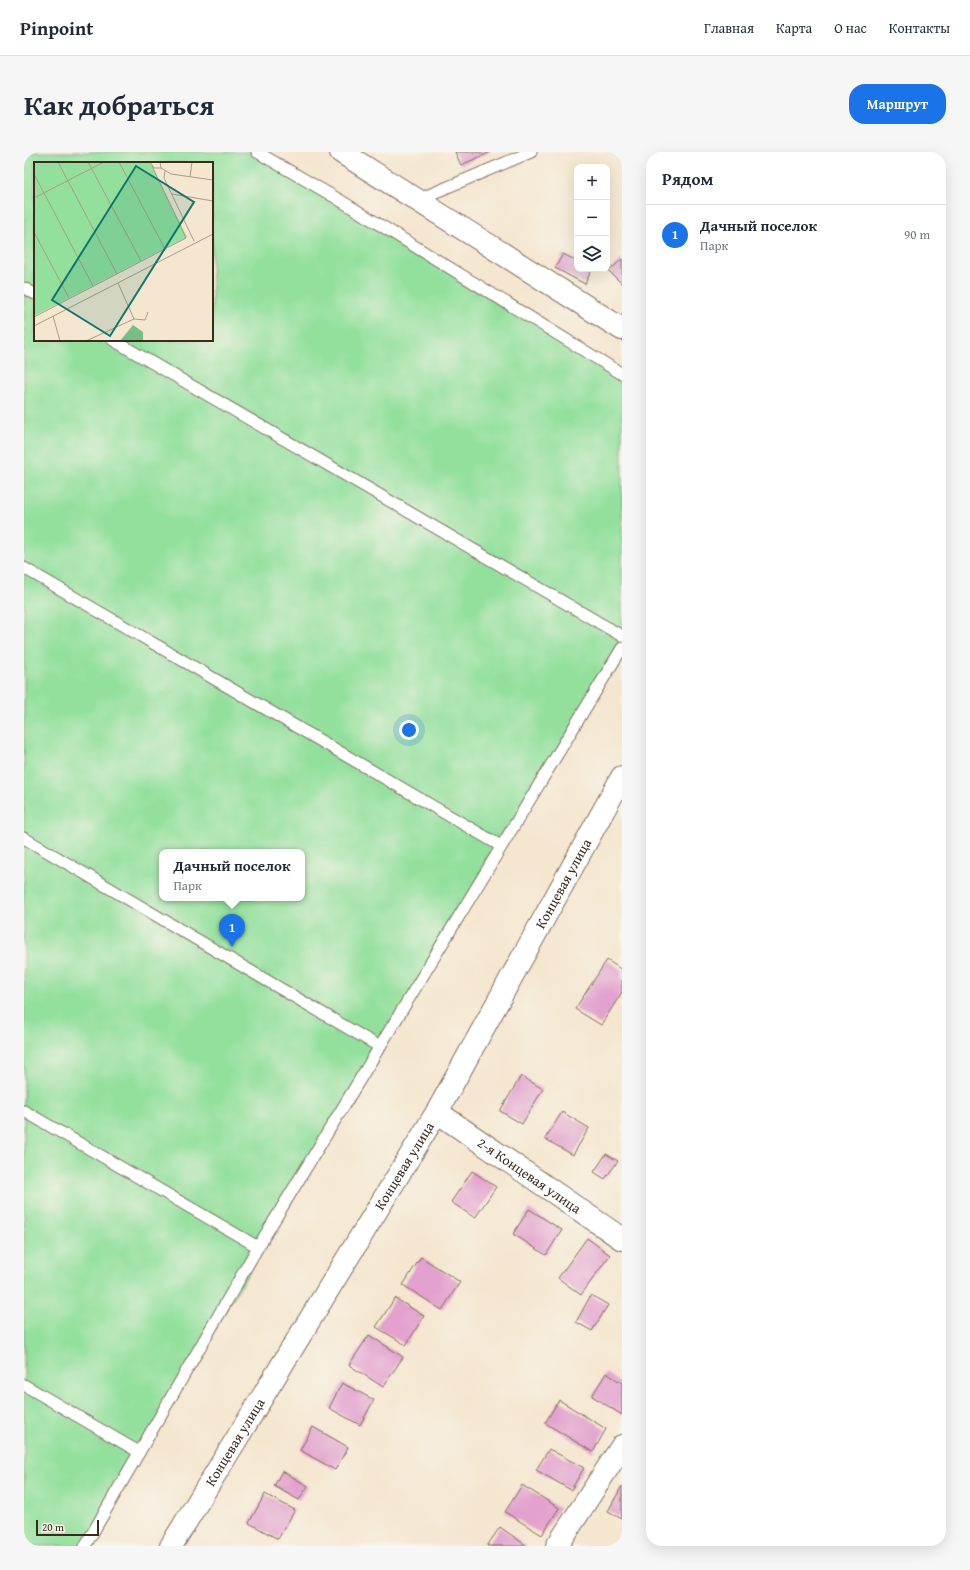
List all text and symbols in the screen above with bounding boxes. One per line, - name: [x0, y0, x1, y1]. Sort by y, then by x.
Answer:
- text: Pinpoint: [20, 14, 93, 42]
- text: Главная: [704, 18, 754, 38]
- text: Карта: [776, 18, 812, 38]
- text: О нас: [834, 18, 867, 38]
- text: Контакты: [889, 18, 950, 38]
- text: Как добраться: [24, 84, 214, 125]
- button: Маршрут: [849, 84, 946, 124]
- inset map: [34, 162, 213, 341]
- map controls: [574, 164, 610, 272]
- button: +: [574, 164, 610, 200]
- text: Рядом: [662, 166, 713, 191]
- button: −: [574, 200, 610, 236]
- text: Дачный поселок: [700, 215, 817, 236]
- text: 1: [672, 225, 678, 244]
- text: 90 m: [904, 225, 930, 244]
- button: layers: [574, 236, 610, 272]
- text: Парк: [700, 236, 728, 255]
- your location: [399, 720, 419, 740]
- street label: Концевая улица: [530, 835, 596, 932]
- popup: [159, 849, 305, 901]
- text: Дачный поселок: [173, 855, 291, 876]
- text: Парк: [173, 876, 202, 895]
- pin: 1: [219, 914, 245, 947]
- street label: Концевая улица: [369, 1118, 439, 1214]
- street label: 2-я Концевая улица: [474, 1133, 585, 1218]
- street label: Концевая улица: [200, 1394, 270, 1490]
- scale bar: [36, 1518, 99, 1537]
- text: 20 m: [42, 1519, 64, 1535]

